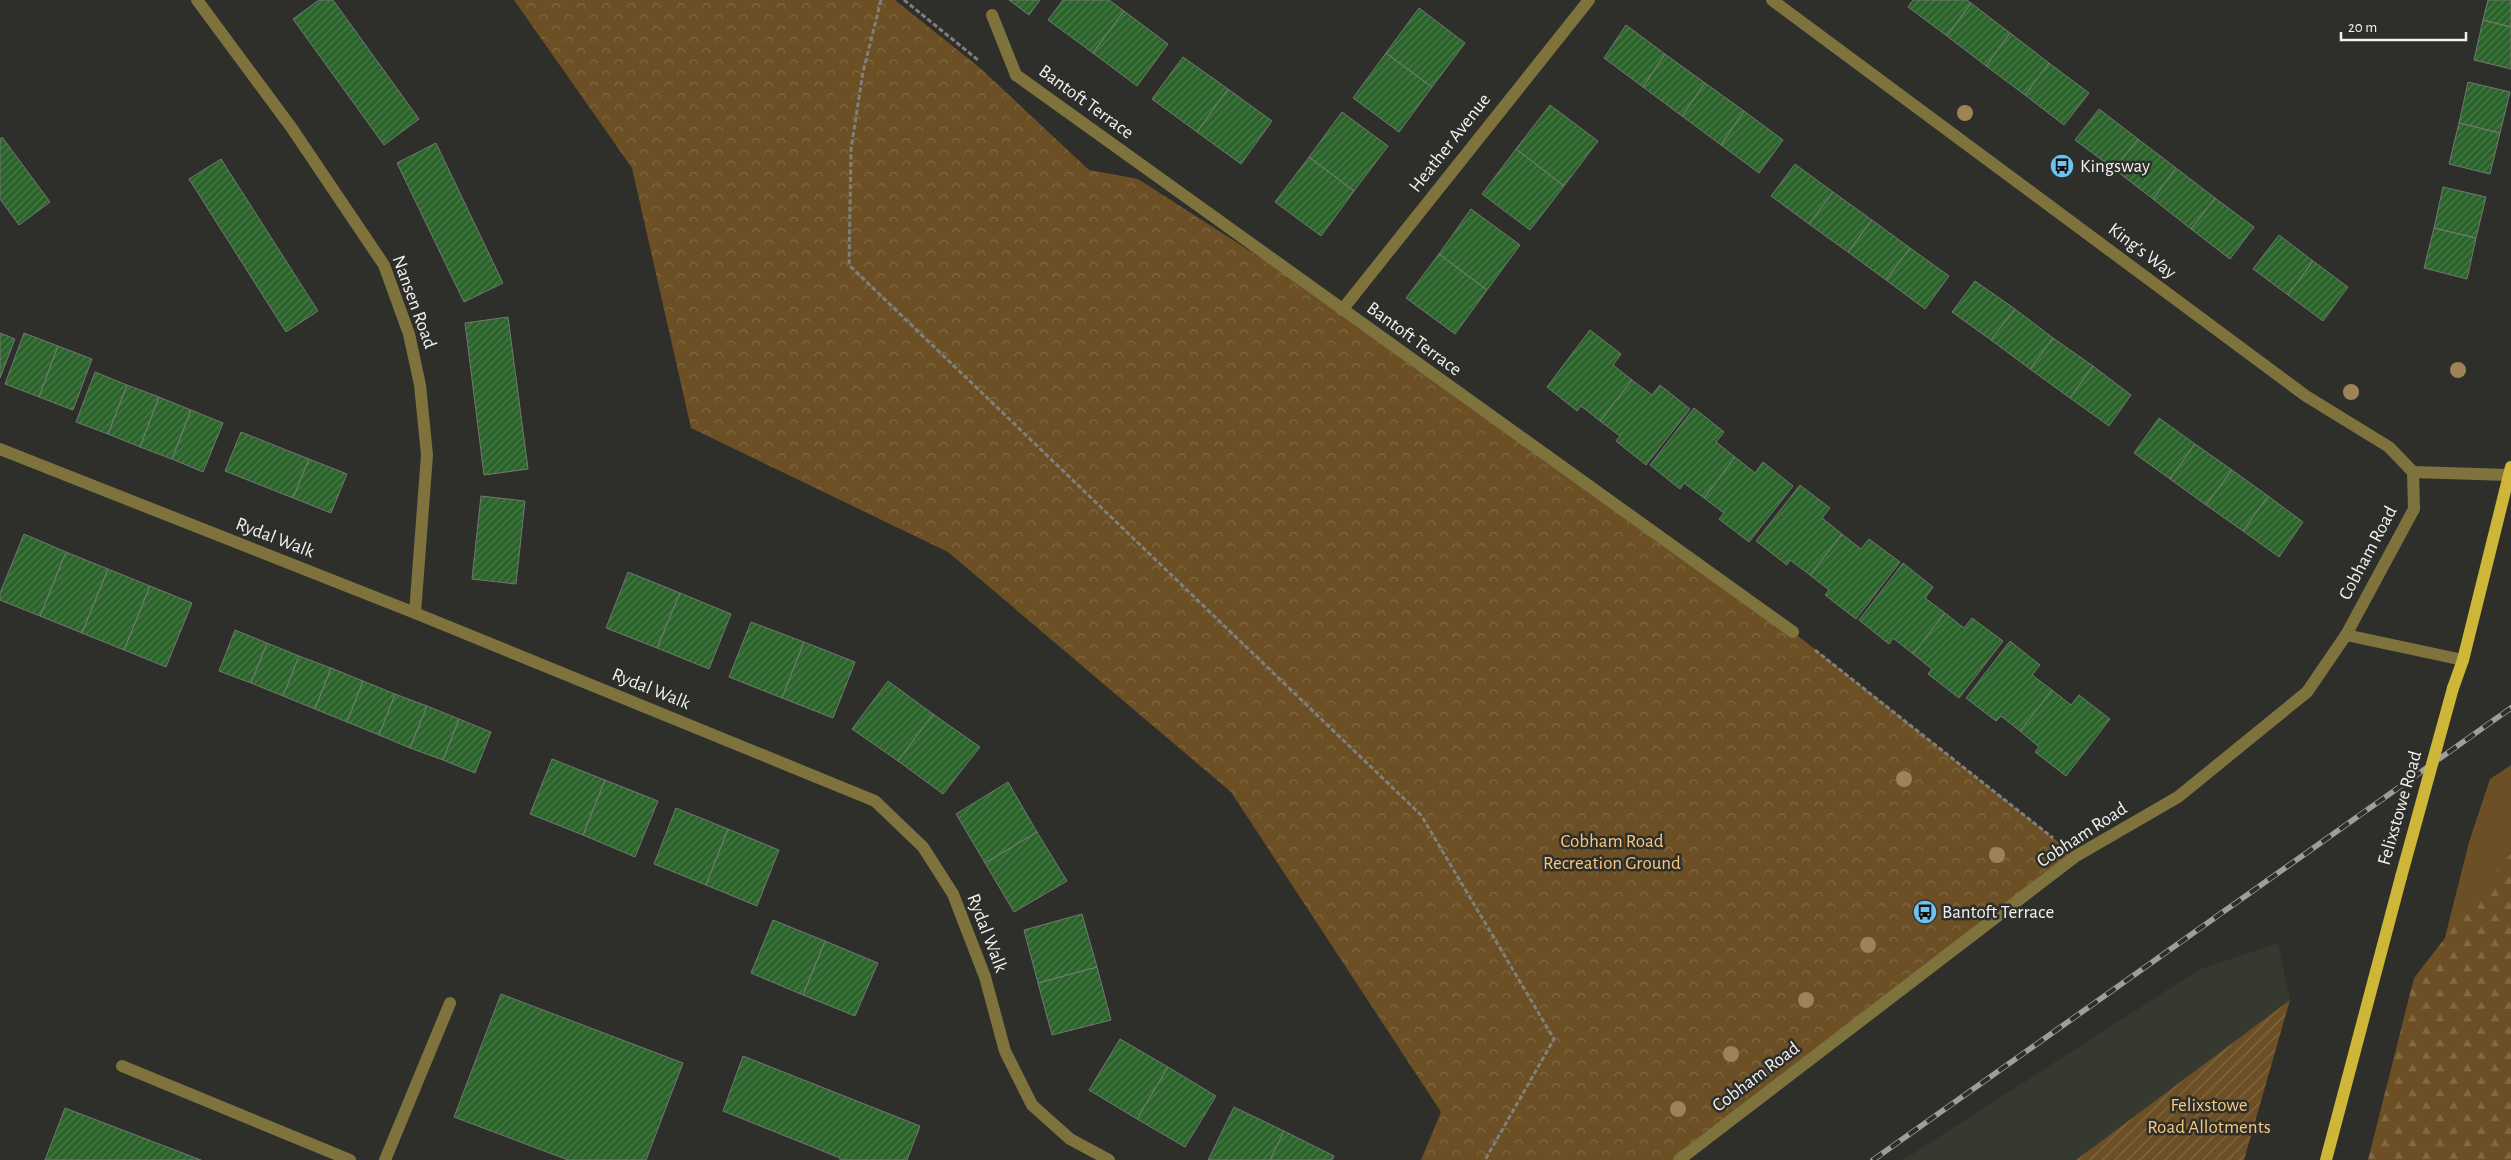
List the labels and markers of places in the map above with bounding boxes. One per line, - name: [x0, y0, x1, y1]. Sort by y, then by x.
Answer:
- bus stop icon: Kingsway: [2049, 153, 2075, 179]
- place label: Kingsway: [2080, 157, 2150, 176]
- bus stop icon: Bantoft Terrace: [1912, 899, 1938, 925]
- place label: Bantoft Terrace: [1942, 903, 2054, 922]

